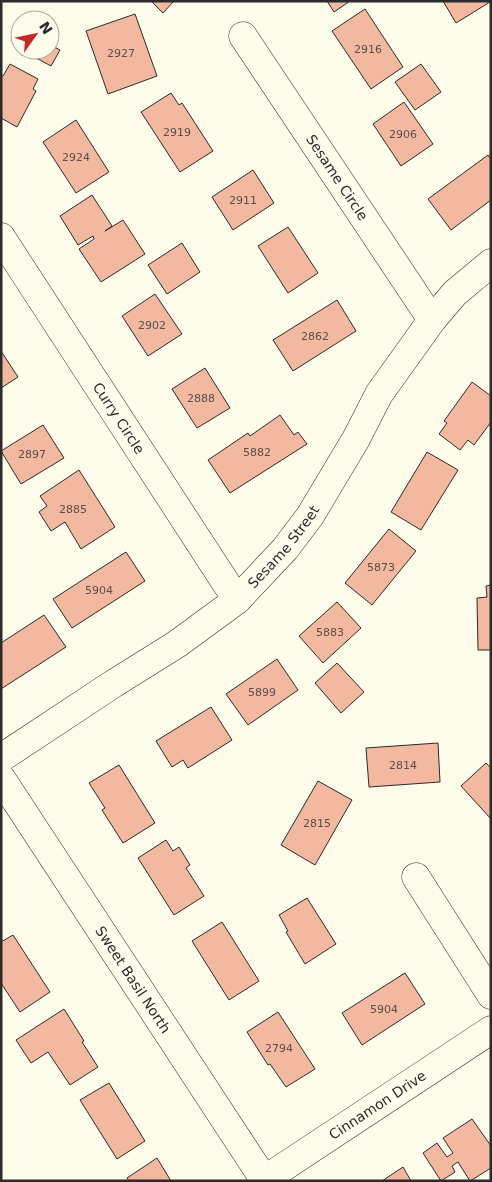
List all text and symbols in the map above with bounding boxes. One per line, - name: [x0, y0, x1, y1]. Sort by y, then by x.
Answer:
- north arrow: [10, 10, 60, 60]
- text: N: [36, 19, 56, 37]
- house number: 2916: [354, 43, 382, 56]
- house number: 2927: [107, 47, 135, 60]
- house number: 2919: [163, 126, 191, 139]
- house number: 2906: [389, 128, 417, 141]
- street label: Sesame Circle: [303, 132, 371, 223]
- house number: 2924: [62, 151, 90, 164]
- house number: 2911: [229, 194, 257, 207]
- house number: 2902: [138, 319, 166, 332]
- house number: 2862: [301, 330, 329, 343]
- street label: Curry Circle: [90, 379, 148, 457]
- house number: 2888: [187, 392, 215, 405]
- house number: 5882: [243, 446, 271, 459]
- house number: 2897: [18, 448, 46, 461]
- street label: Sesame Street: [245, 502, 323, 591]
- house number: 2885: [59, 503, 87, 516]
- house number: 5873: [367, 561, 395, 574]
- house number: 5904: [85, 584, 113, 597]
- house number: 5883: [316, 626, 344, 639]
- house number: 5899: [248, 686, 276, 699]
- house number: 2814: [389, 759, 417, 772]
- house number: 2815: [303, 817, 331, 830]
- street label: Sweet Basil North: [92, 923, 174, 1036]
- house number: 5904: [370, 1003, 398, 1016]
- house number: 2794: [265, 1042, 293, 1055]
- street label: Cinnamon Drive: [326, 1067, 429, 1143]

